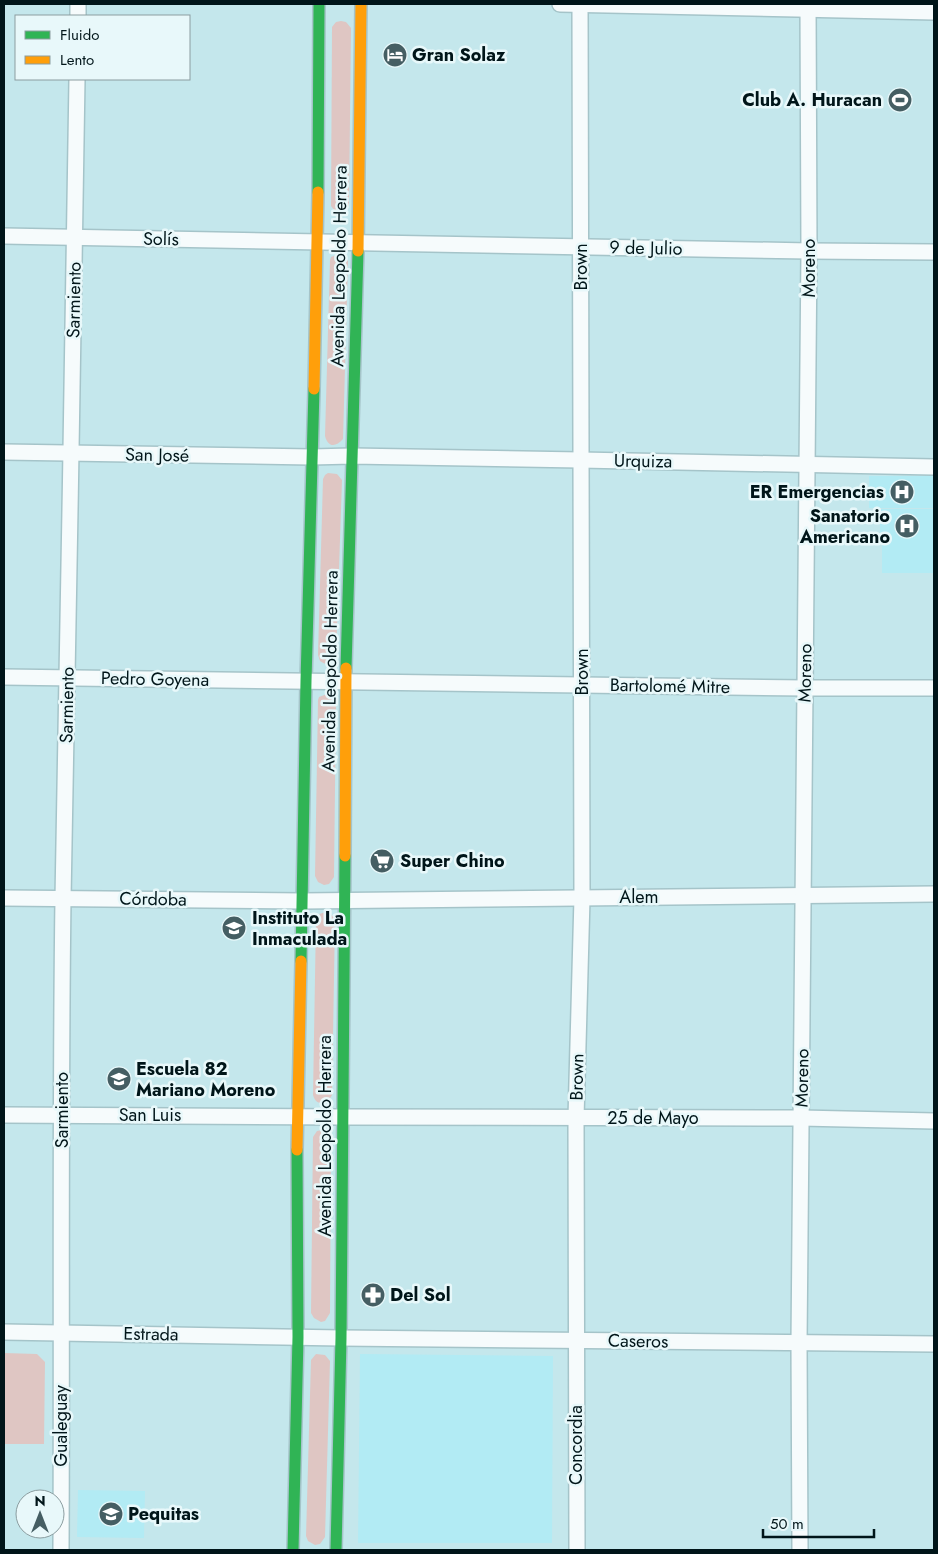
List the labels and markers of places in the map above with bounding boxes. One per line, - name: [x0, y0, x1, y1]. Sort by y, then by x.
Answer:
- hotel icon: Gran Solaz: [382, 42, 408, 68]
- place label: Gran Solaz: [412, 42, 506, 68]
- place label: Club A. Huracan: [742, 87, 882, 113]
- sports icon: Club A. Huracan: [887, 87, 913, 113]
- place label: ER Emergencias: [750, 479, 884, 505]
- hospital icon: ER Emergencias: [889, 479, 915, 505]
- place label: Sanatorio Americano: [799, 503, 890, 550]
- hospital icon: Sanatorio Americano: [894, 513, 920, 539]
- supermarket icon: Super Chino: [369, 848, 395, 874]
- place label: Super Chino: [400, 848, 505, 874]
- place label: Instituto La Inmaculada: [252, 905, 347, 952]
- school or university icon: Instituto La Inmaculada: [221, 915, 247, 941]
- place label: Escuela 82 Mariano Moreno: [136, 1056, 276, 1103]
- school or university icon: Escuela 82 Mariano Moreno: [106, 1066, 132, 1092]
- pharmacy icon: Del Sol: [360, 1282, 386, 1308]
- place label: Del Sol: [390, 1282, 451, 1308]
- school or university icon: Pequitas: [98, 1501, 124, 1527]
- place label: Pequitas: [128, 1501, 199, 1527]

